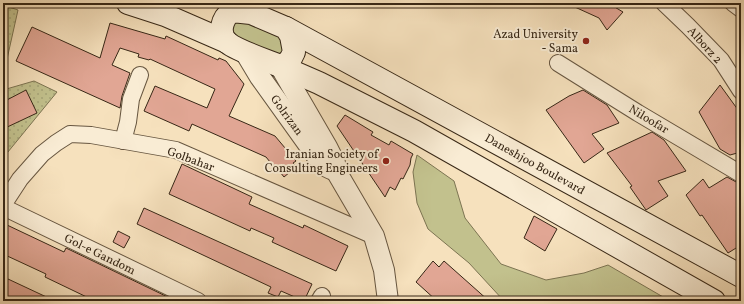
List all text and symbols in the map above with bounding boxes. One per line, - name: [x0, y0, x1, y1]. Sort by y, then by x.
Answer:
- street label: Alborz 2: [683, 24, 725, 68]
- place label: Azad University - Sama: [493, 27, 578, 57]
- marker: Azad University - Sama: [581, 36, 591, 46]
- street label: Golrizan: [266, 92, 306, 139]
- street label: Niloofar: [626, 102, 671, 138]
- street label: Daneshjoo Boulevard: [482, 131, 588, 199]
- street label: Golbahar: [165, 144, 217, 176]
- place label: Iranian Society of Consulting Engineers: [265, 147, 380, 177]
- marker: Iranian Society of Consulting Engineers: [381, 156, 391, 166]
- street label: Gol-e Gandom: [61, 231, 138, 279]

